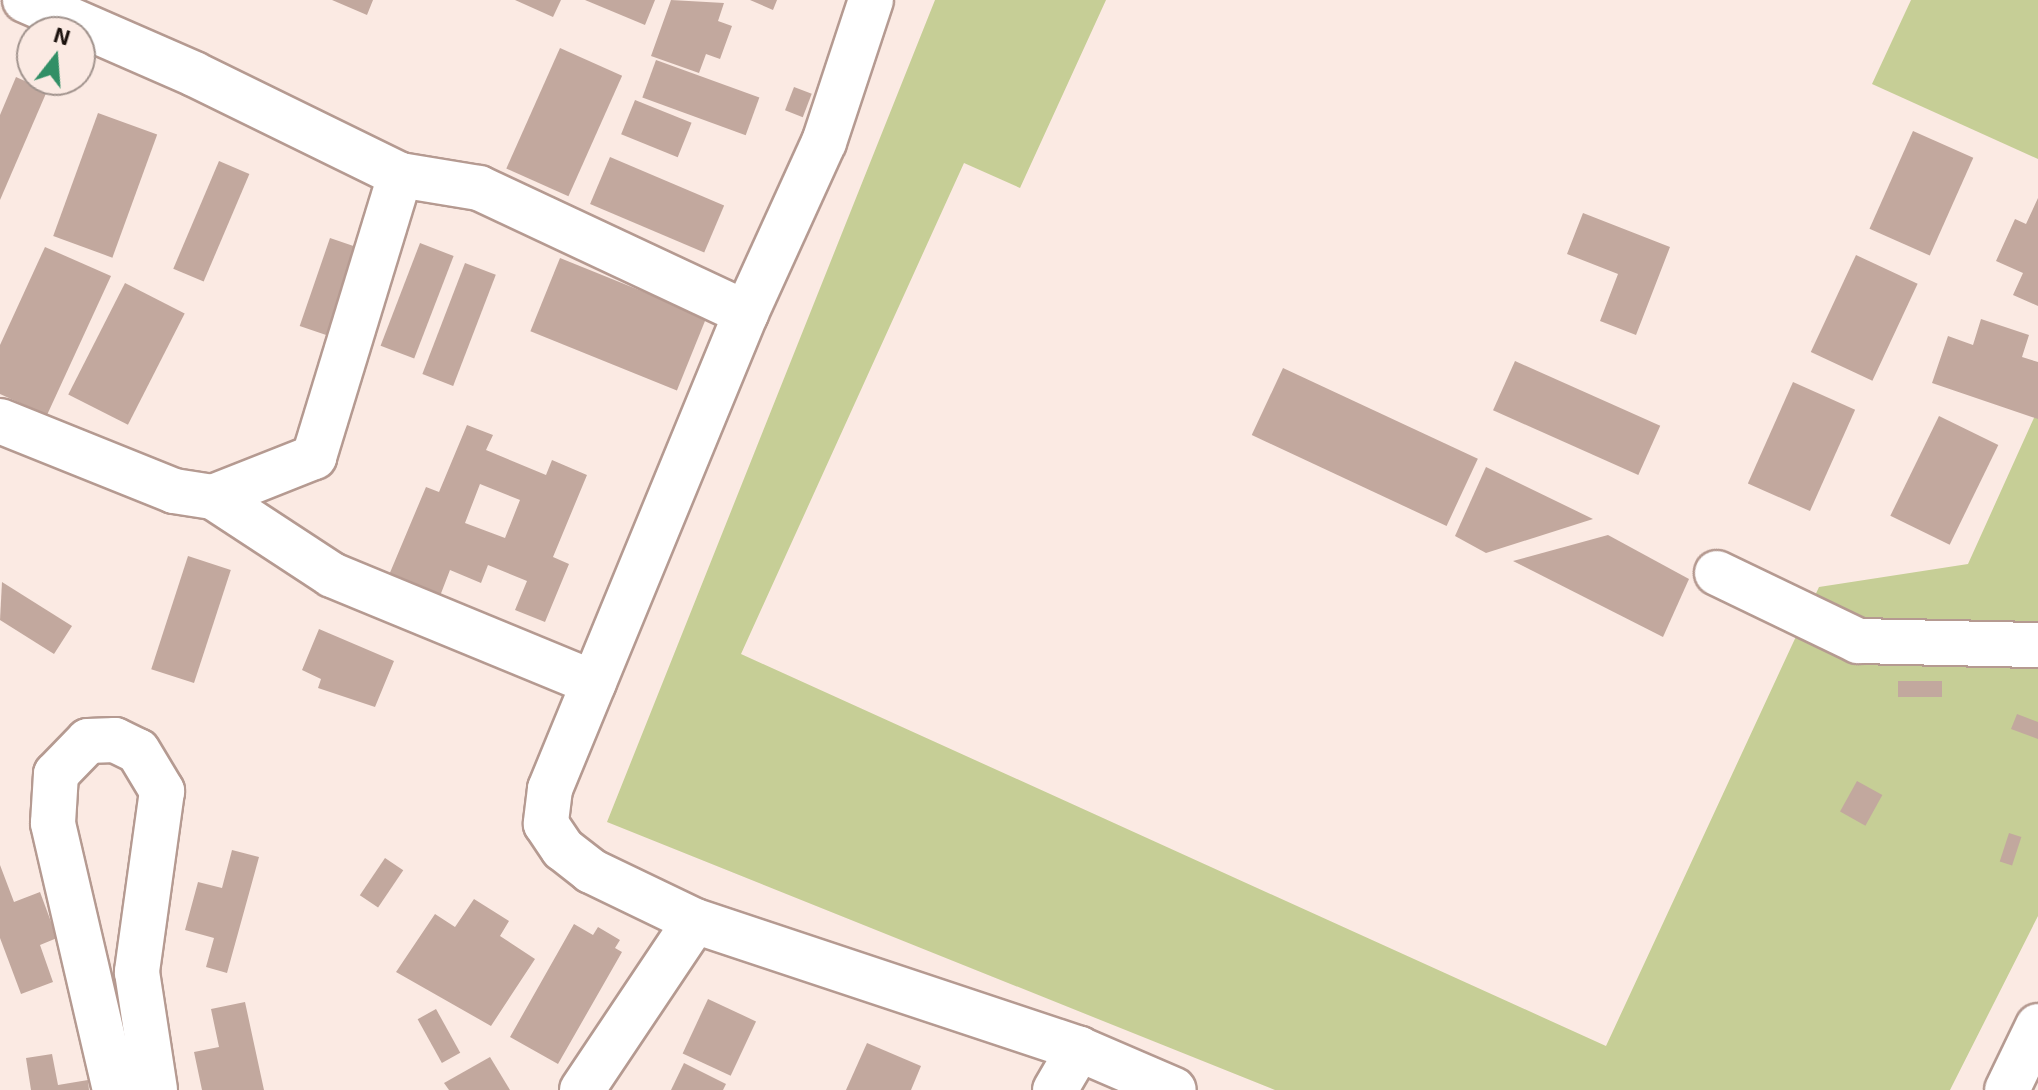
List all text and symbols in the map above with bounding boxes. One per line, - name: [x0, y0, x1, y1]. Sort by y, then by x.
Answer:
- north arrow: [16, 16, 96, 96]
- text: N: [51, 20, 74, 50]

